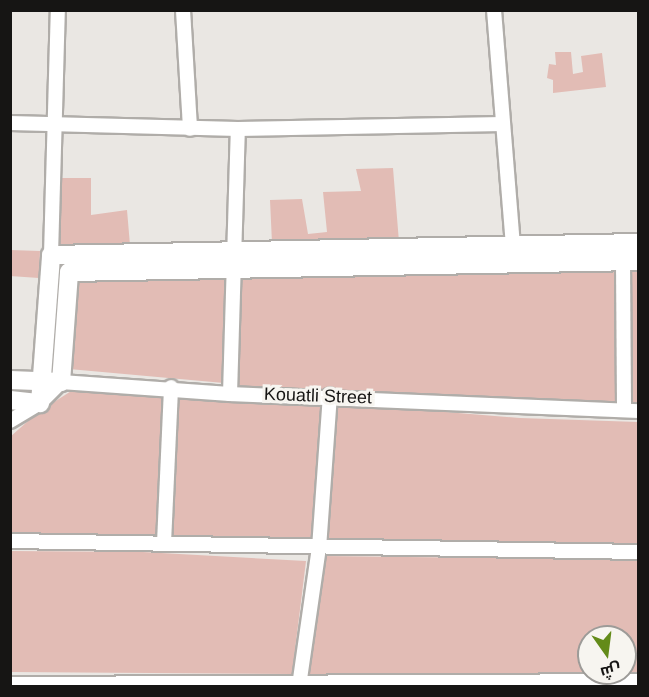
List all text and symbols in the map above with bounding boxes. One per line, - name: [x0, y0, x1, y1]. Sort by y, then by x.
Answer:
- street label: Kouatli Street: [264, 383, 372, 409]
- north arrow: [577, 625, 637, 685]
- text: ش: [599, 660, 623, 682]

